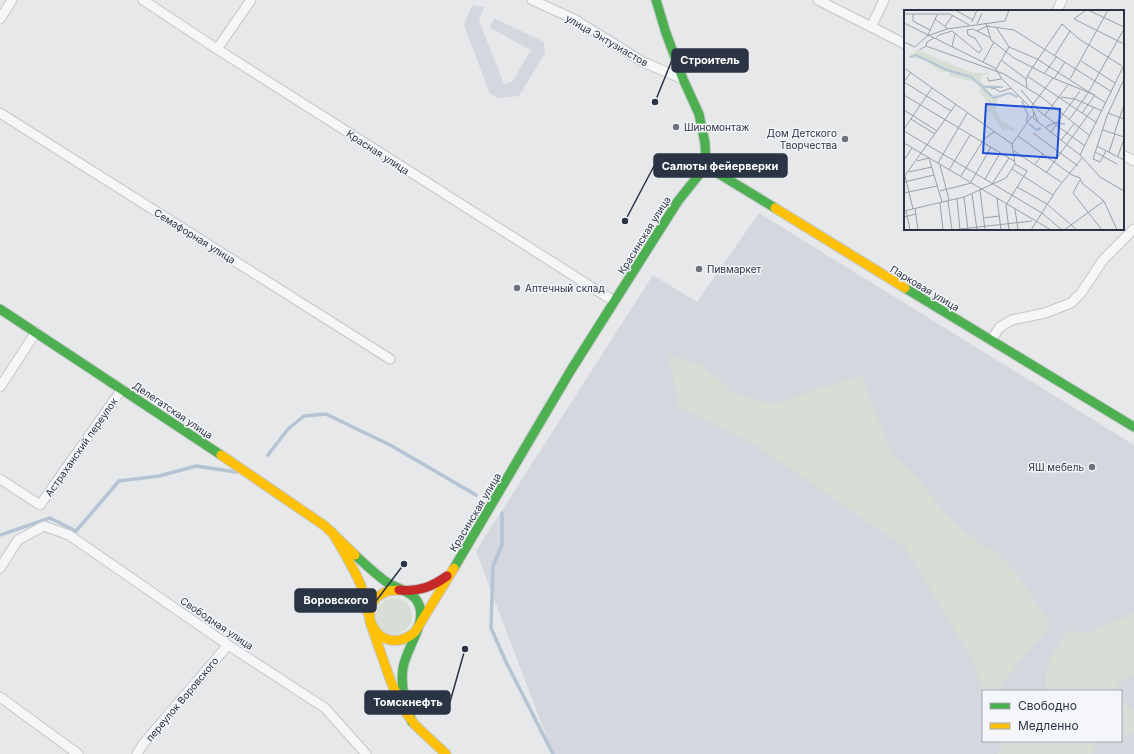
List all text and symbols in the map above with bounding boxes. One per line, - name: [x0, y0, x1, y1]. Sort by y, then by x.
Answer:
- inset map: [904, 10, 1124, 230]
- street label: улица Энтузиастов: [564, 12, 651, 69]
- callout: Строитель: [672, 49, 748, 72]
- text: Строитель: [680, 53, 740, 67]
- place label: Шиномонтаж: [684, 121, 749, 133]
- marker: Шиномонтаж: [671, 122, 681, 132]
- street label: Красная улица: [344, 127, 412, 177]
- place label: Дом Детского Творчества: [767, 127, 837, 151]
- marker: Дом Детского Творчества: [840, 134, 850, 144]
- callout: Салюты фейерверки: [654, 154, 787, 177]
- text: Салюты фейерверки: [662, 159, 778, 173]
- street label: Красинская улица: [615, 194, 673, 276]
- street label: Семафорная улица: [152, 206, 238, 266]
- place label: Пивмаркет: [707, 263, 761, 275]
- street label: Парковая улица: [888, 263, 962, 313]
- marker: Пивмаркет: [694, 264, 704, 274]
- place label: Аптечный склад: [525, 282, 605, 294]
- marker: Аптечный склад: [512, 283, 522, 293]
- street label: Делегатская улица: [131, 379, 215, 441]
- street label: Астраханский переулок: [42, 395, 120, 499]
- place label: ЯШ мебель: [1029, 461, 1084, 473]
- marker: ЯШ мебель: [1087, 462, 1097, 472]
- street label: Красинская улица: [447, 470, 503, 554]
- callout: Воровского: [295, 589, 376, 612]
- text: Воровского: [304, 593, 369, 607]
- street label: Свободная улица: [178, 594, 256, 652]
- street label: переулок Воровского: [143, 655, 221, 743]
- legend: [982, 690, 1122, 742]
- callout: Томскнефть: [365, 691, 450, 714]
- text: Томскнефть: [373, 695, 443, 709]
- text: Свободно: [1018, 698, 1077, 713]
- text: Медленно: [1018, 718, 1079, 733]

